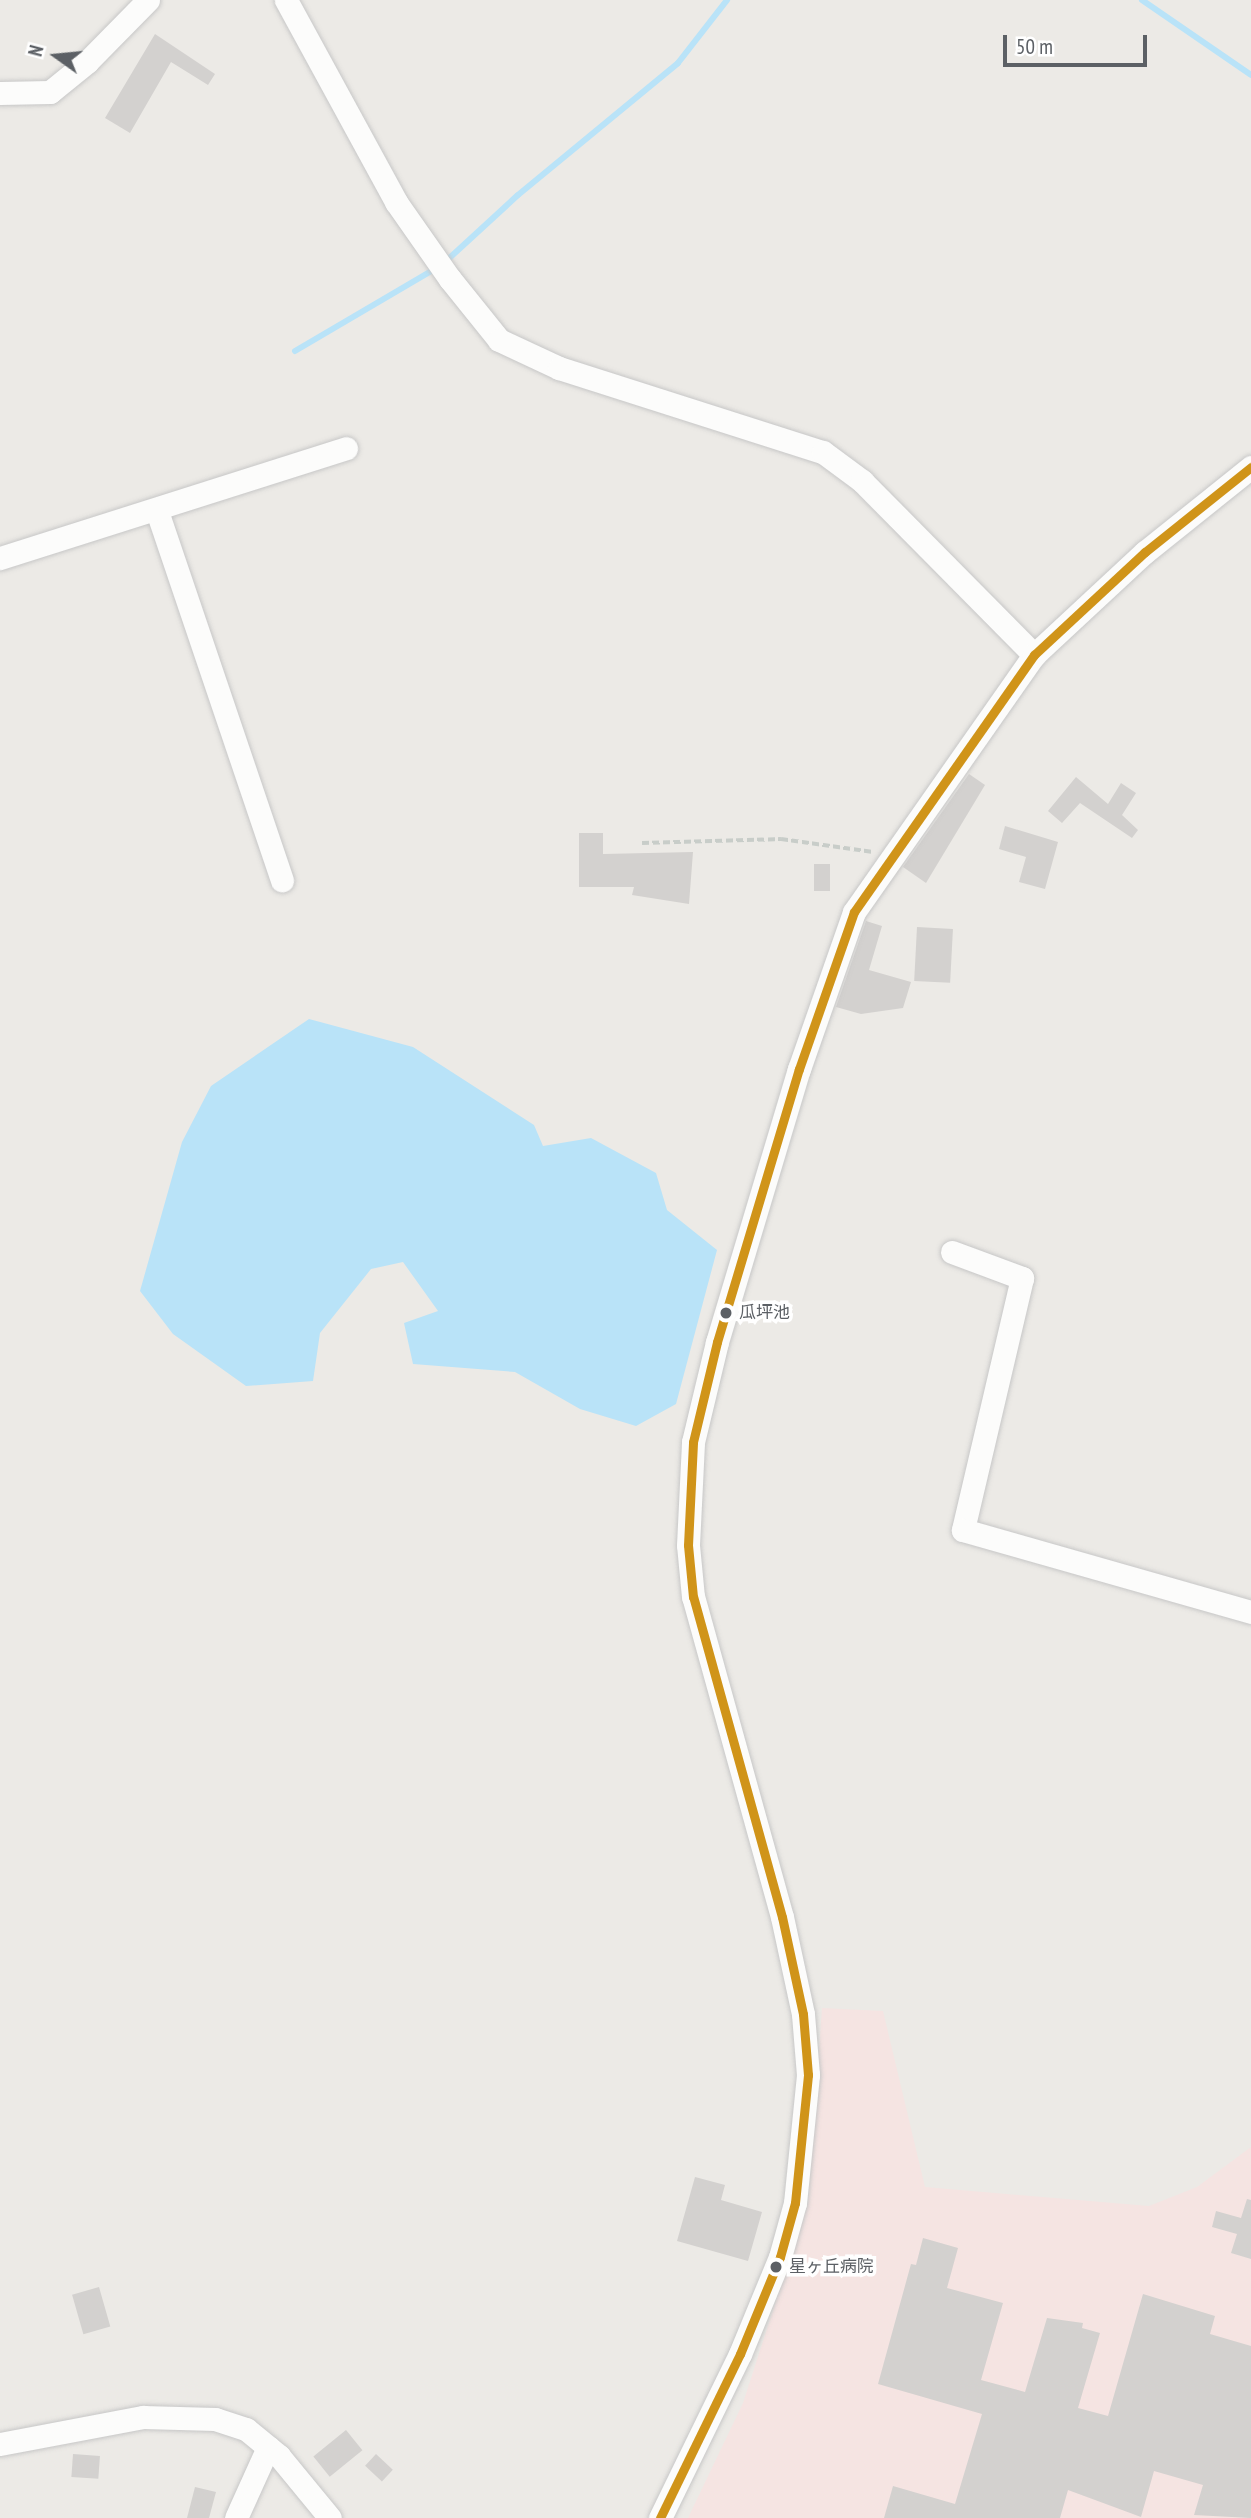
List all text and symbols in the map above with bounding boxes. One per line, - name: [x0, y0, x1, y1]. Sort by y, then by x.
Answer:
- north arrow: [21, 21, 91, 91]
- scale bar: [1006, 21, 1150, 65]
- text: 50 m: [1016, 33, 1053, 60]
- text: N: [23, 43, 49, 59]
- place label: 瓜坪池: [739, 1303, 790, 1323]
- marker: 瓜坪池: [719, 1306, 733, 1320]
- place label: 星ヶ丘病院: [789, 2257, 874, 2277]
- marker: 星ヶ丘病院: [769, 2260, 783, 2274]

